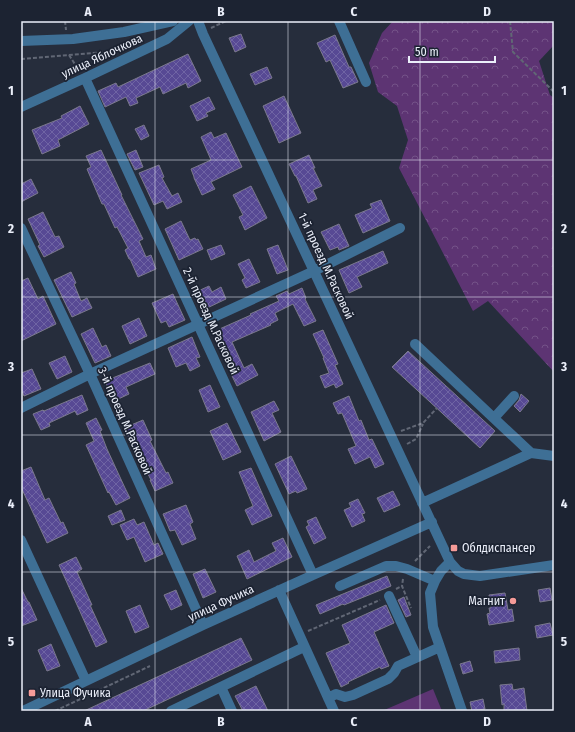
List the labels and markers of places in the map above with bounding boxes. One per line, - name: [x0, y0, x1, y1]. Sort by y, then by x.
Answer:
- place label: Облдиспансер: [462, 541, 535, 555]
- marker: Облдиспансер: [449, 543, 459, 553]
- place label: Магнит: [468, 594, 505, 608]
- marker: Магнит: [508, 596, 518, 606]
- place label: Улица Фучика: [39, 686, 111, 700]
- marker: Улица Фучика: [27, 688, 37, 698]

